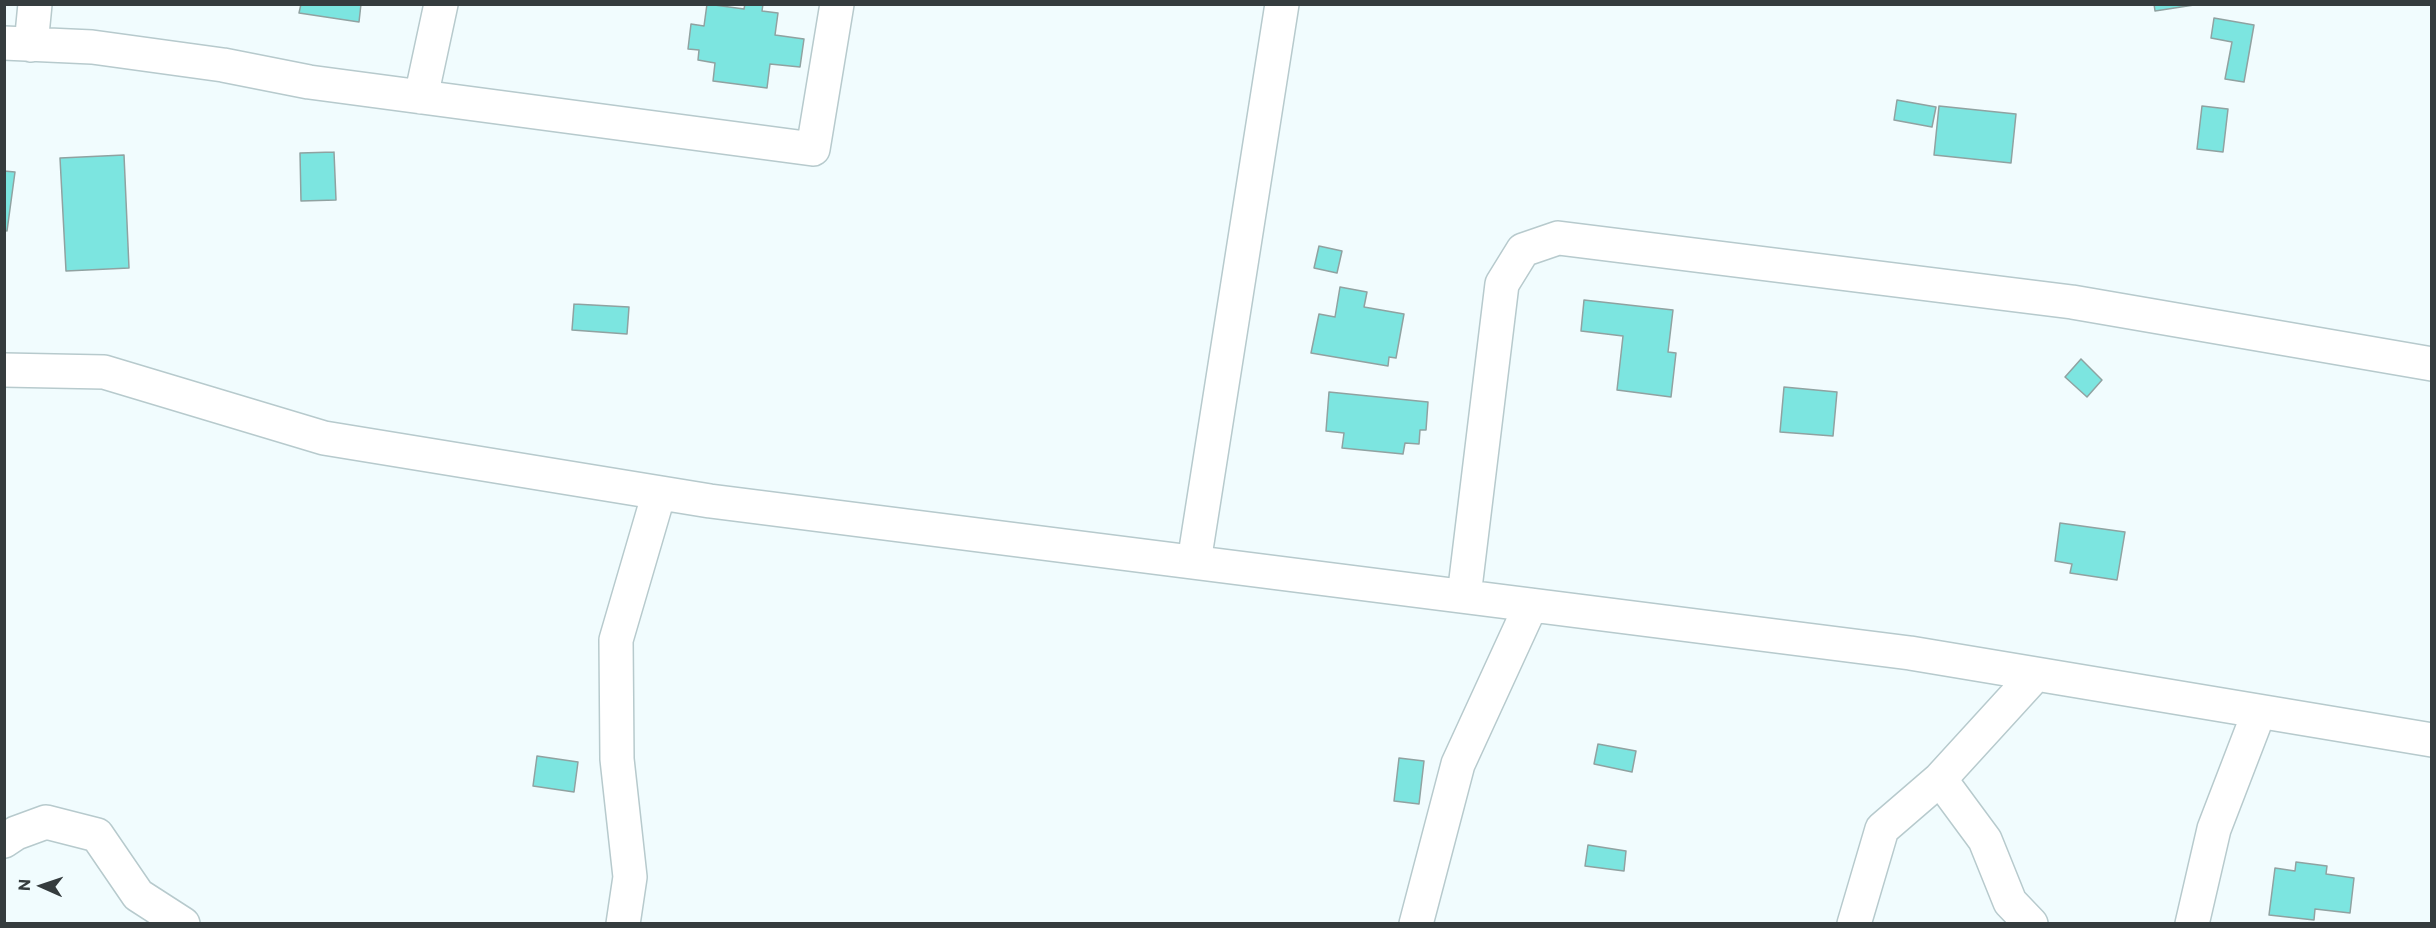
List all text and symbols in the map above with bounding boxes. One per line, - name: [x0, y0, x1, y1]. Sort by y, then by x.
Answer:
- north arrow: [12, 856, 72, 916]
- text: N: [14, 879, 33, 892]

